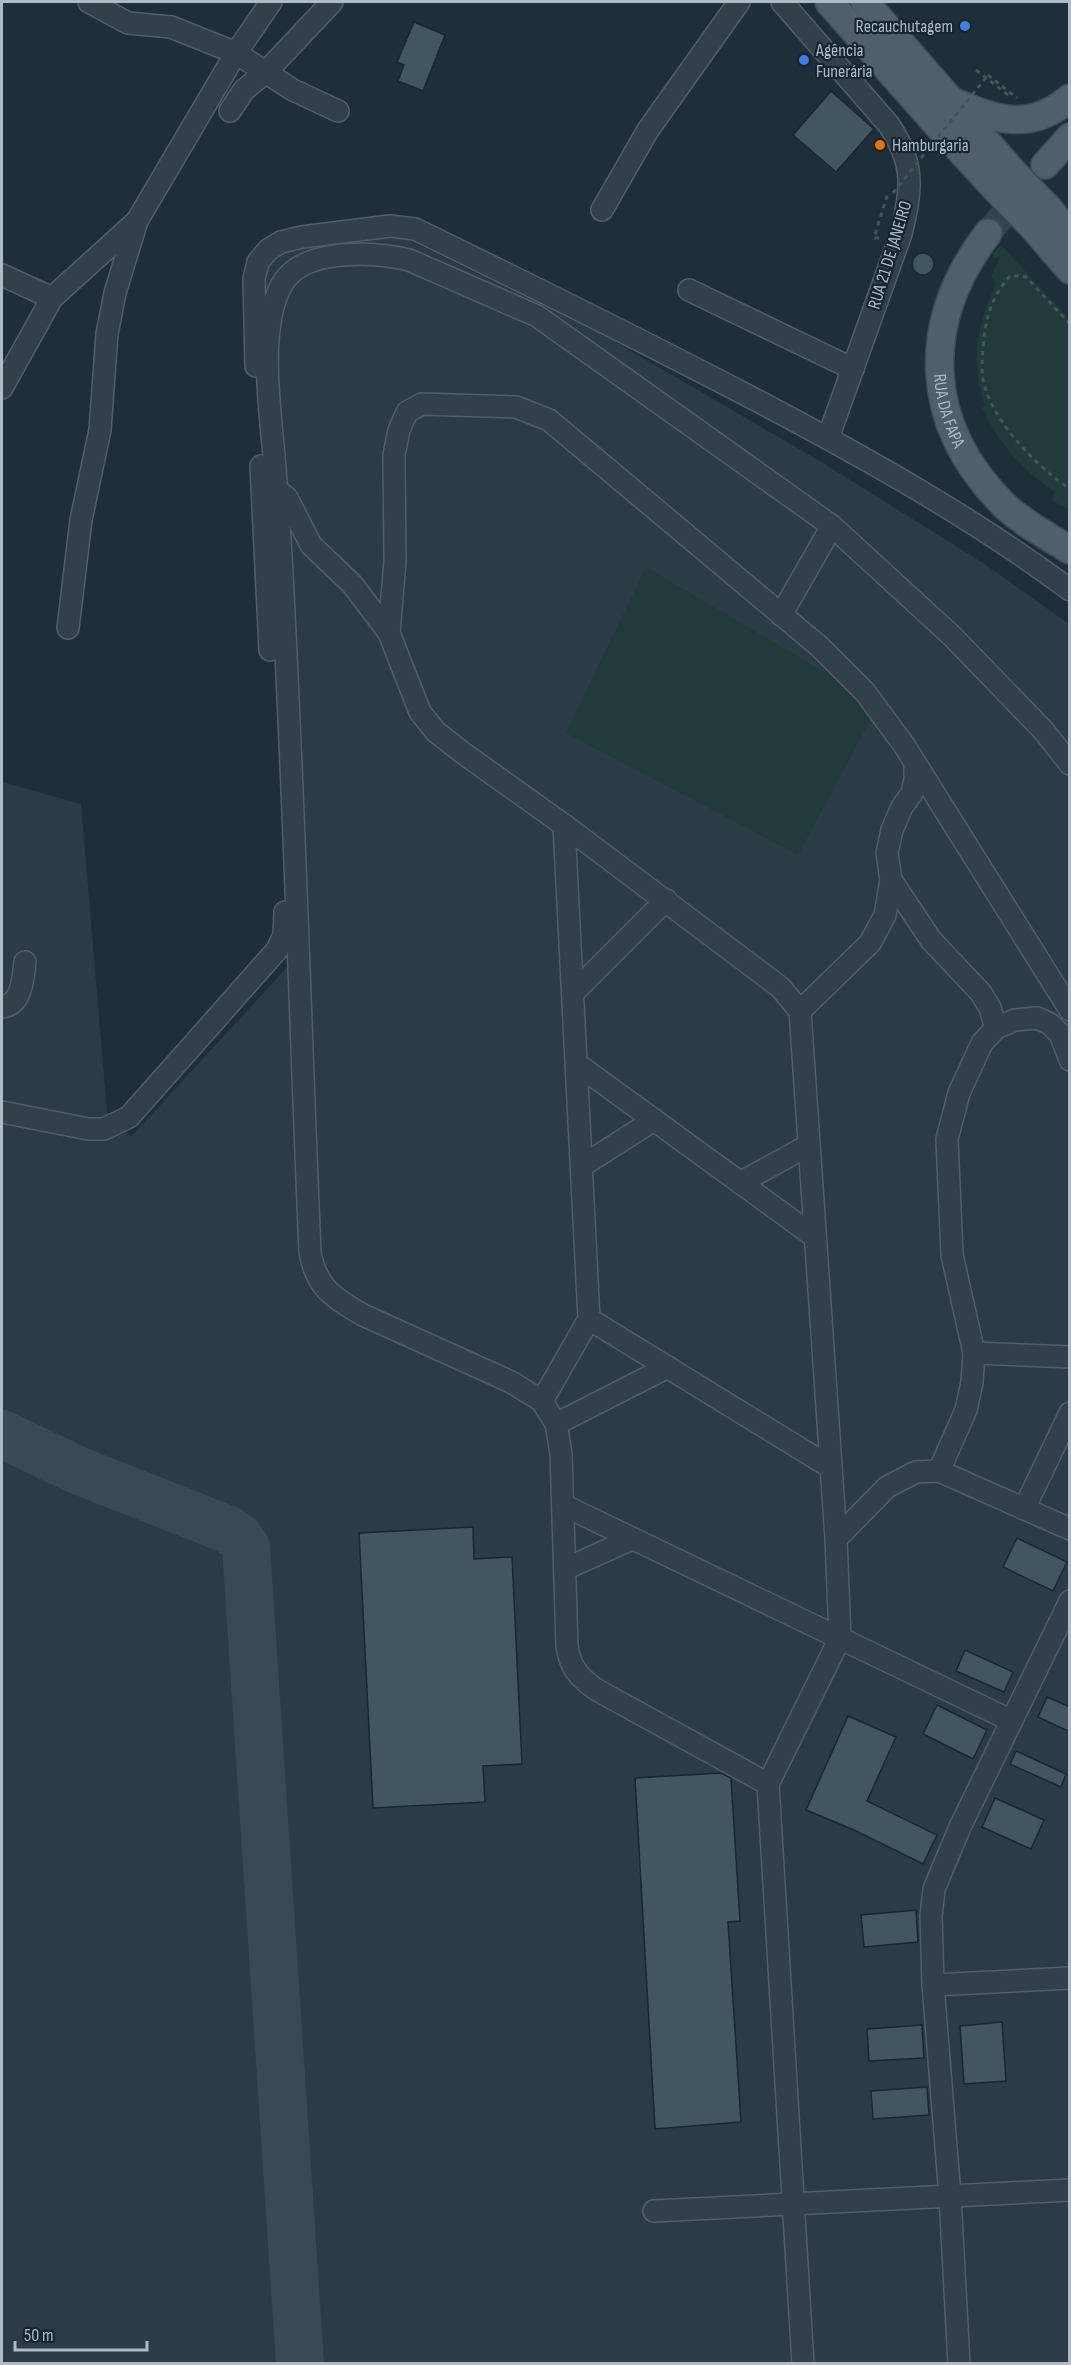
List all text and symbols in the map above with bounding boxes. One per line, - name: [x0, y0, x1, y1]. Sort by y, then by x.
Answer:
- place label: Recauchutagem: [856, 16, 953, 37]
- marker: Recauchutagem: [958, 19, 972, 33]
- place label: Agência Funerária: [815, 40, 873, 82]
- marker: Agência Funerária: [797, 53, 811, 67]
- place label: Hamburgaria: [892, 135, 969, 156]
- marker: Hamburgaria: [873, 138, 887, 152]
- street label: RUA 21 DE JANEIRO: [864, 198, 916, 312]
- street label: RUA DA FAPA: [929, 373, 970, 451]
- scale bar: [15, 2314, 147, 2352]
- text: 50 m: [24, 2325, 54, 2346]

